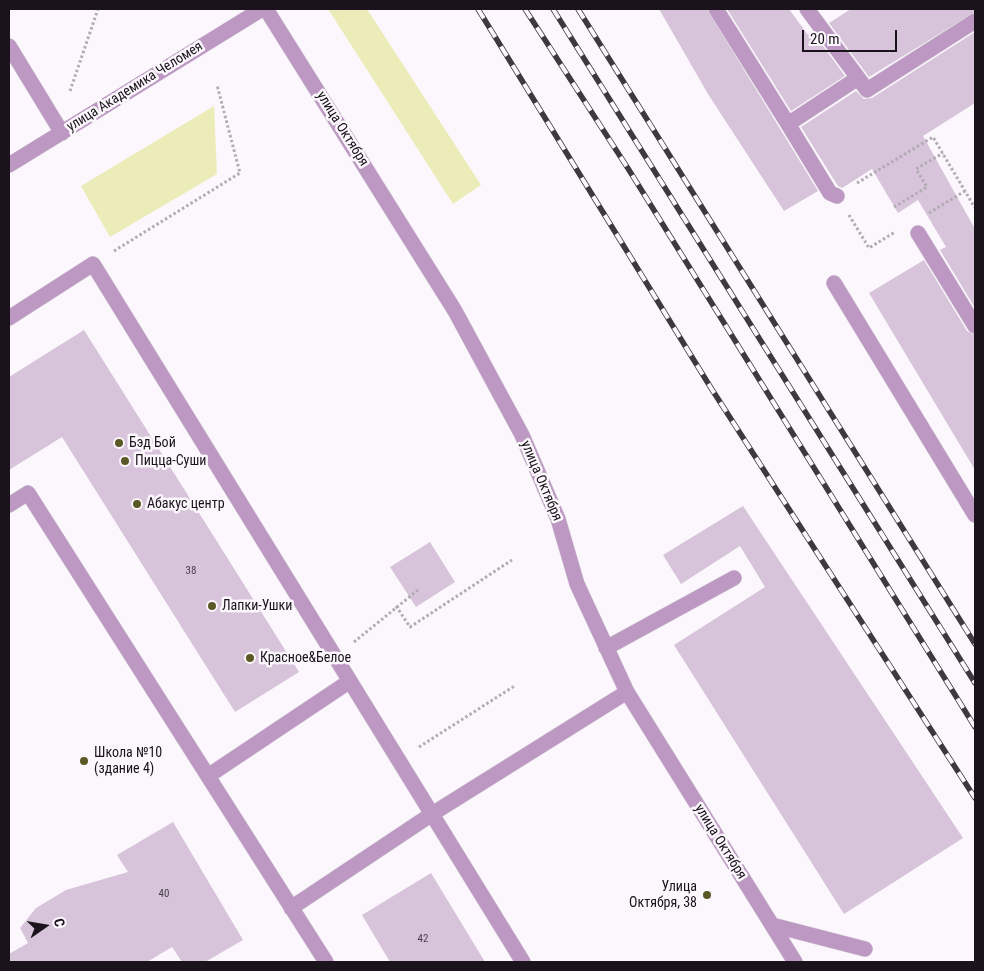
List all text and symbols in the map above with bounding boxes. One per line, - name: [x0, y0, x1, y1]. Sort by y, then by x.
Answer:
- scale bar: [804, 20, 899, 52]
- text: 20 m: [810, 30, 840, 48]
- street label: улица Академика Челомея: [64, 38, 206, 136]
- street label: улица Октября: [312, 88, 372, 170]
- place label: Бэд Бой: [129, 435, 176, 451]
- marker: Бэд Бой: [113, 437, 125, 449]
- street label: улица Октября: [517, 438, 565, 524]
- place label: Пицца-Суши: [135, 453, 206, 469]
- marker: Пицца-Суши: [119, 455, 131, 467]
- place label: Абакус центр: [147, 496, 225, 512]
- marker: Абакус центр: [131, 498, 143, 510]
- house number: 38: [186, 564, 196, 578]
- place label: Лапки-Ушки: [222, 598, 292, 614]
- marker: Лапки-Ушки: [206, 600, 218, 612]
- place label: Красное&Белое: [260, 650, 351, 666]
- marker: Красное&Белое: [244, 652, 256, 664]
- place label: Школа №10 (здание 4): [94, 745, 162, 778]
- marker: Школа №10 (здание 4): [78, 755, 90, 767]
- street label: улица Октября: [690, 801, 750, 883]
- place label: Улица Октября, 38: [629, 879, 697, 912]
- house number: 40: [159, 887, 169, 901]
- marker: Улица Октября, 38: [701, 889, 713, 901]
- north arrow: [20, 901, 70, 951]
- text: С: [51, 917, 68, 928]
- house number: 42: [418, 932, 428, 946]

